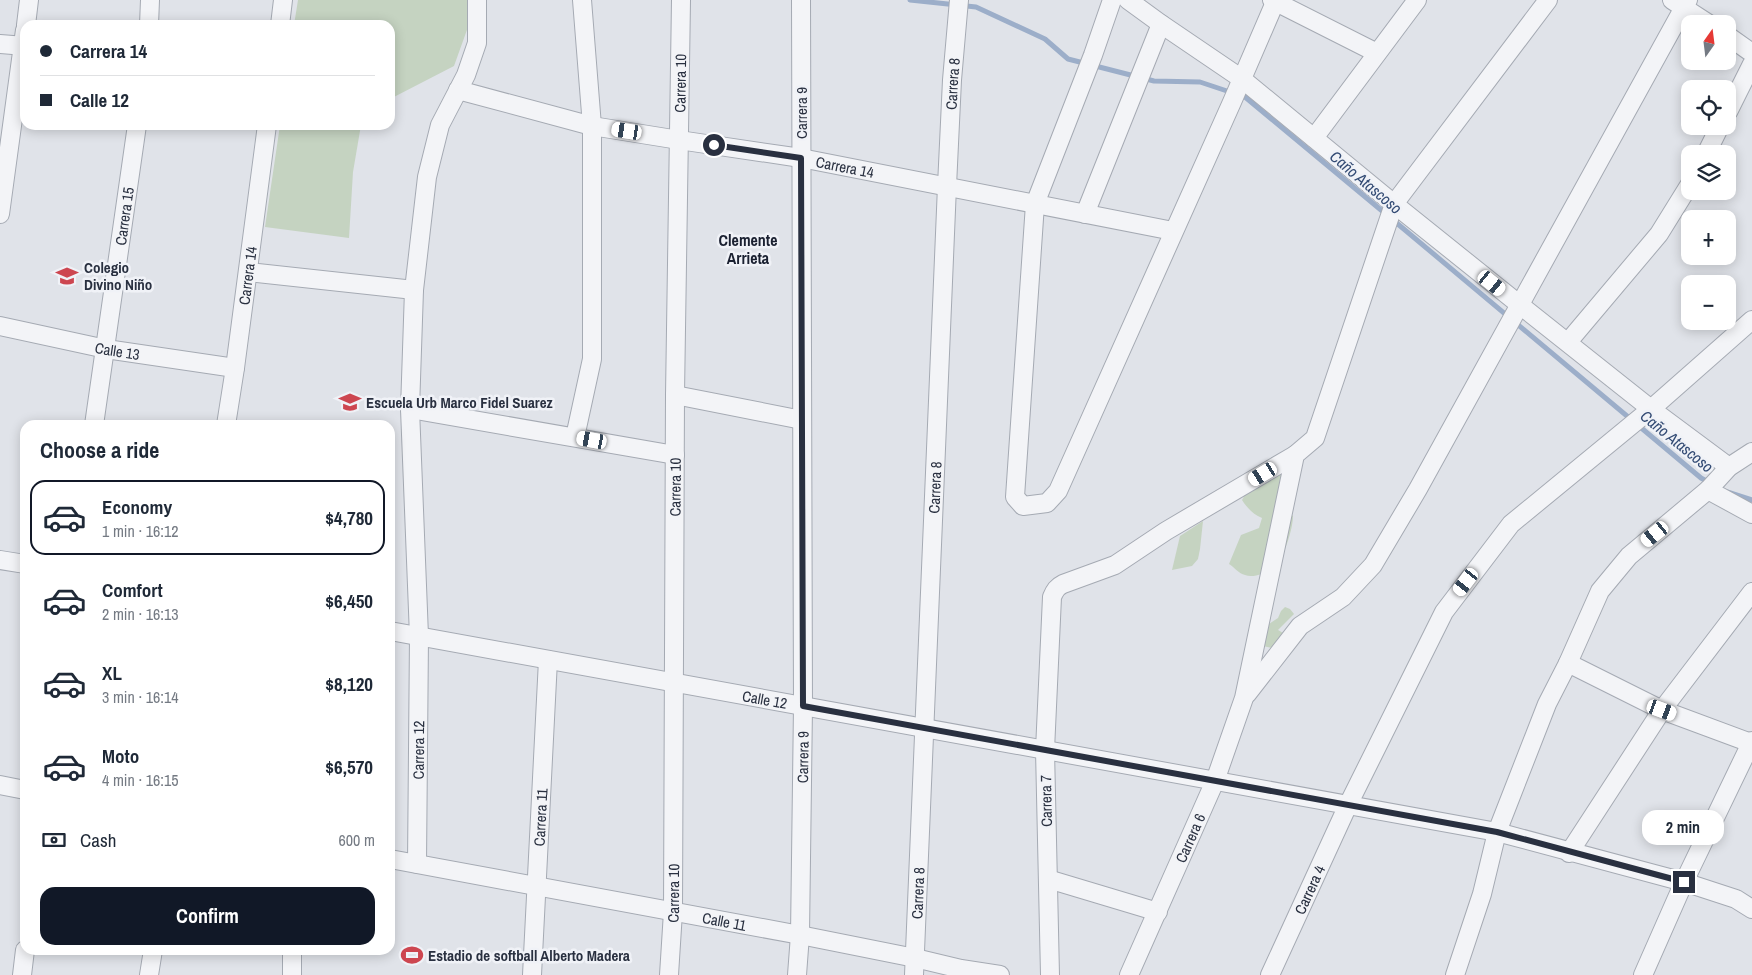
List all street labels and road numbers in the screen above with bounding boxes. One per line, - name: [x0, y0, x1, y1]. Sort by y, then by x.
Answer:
- street label: Carrera 10: [669, 53, 691, 113]
- street label: Carrera 8: [940, 57, 964, 110]
- street label: Carrera 9: [791, 87, 812, 139]
- street label: Carrera 14: [814, 151, 876, 183]
- street label: Carrera 15: [109, 185, 139, 247]
- street label: Carrera 14: [233, 245, 261, 306]
- street label: Calle 13: [93, 336, 141, 364]
- street label: Carrera 10: [664, 458, 685, 517]
- street label: Carrera 8: [923, 461, 946, 514]
- street label: Calle 12: [741, 685, 789, 713]
- street label: Carrera 12: [407, 720, 429, 780]
- street label: Carrera 9: [791, 731, 813, 783]
- street label: Carrera 7: [1035, 775, 1057, 827]
- street label: Carrera 11: [528, 788, 552, 847]
- street label: Carrera 6: [1170, 810, 1210, 866]
- street label: Carrera 4: [1289, 861, 1330, 918]
- street label: Carrera 10: [662, 864, 684, 923]
- street label: Carrera 8: [906, 866, 929, 919]
- street label: Calle 11: [701, 907, 748, 935]

